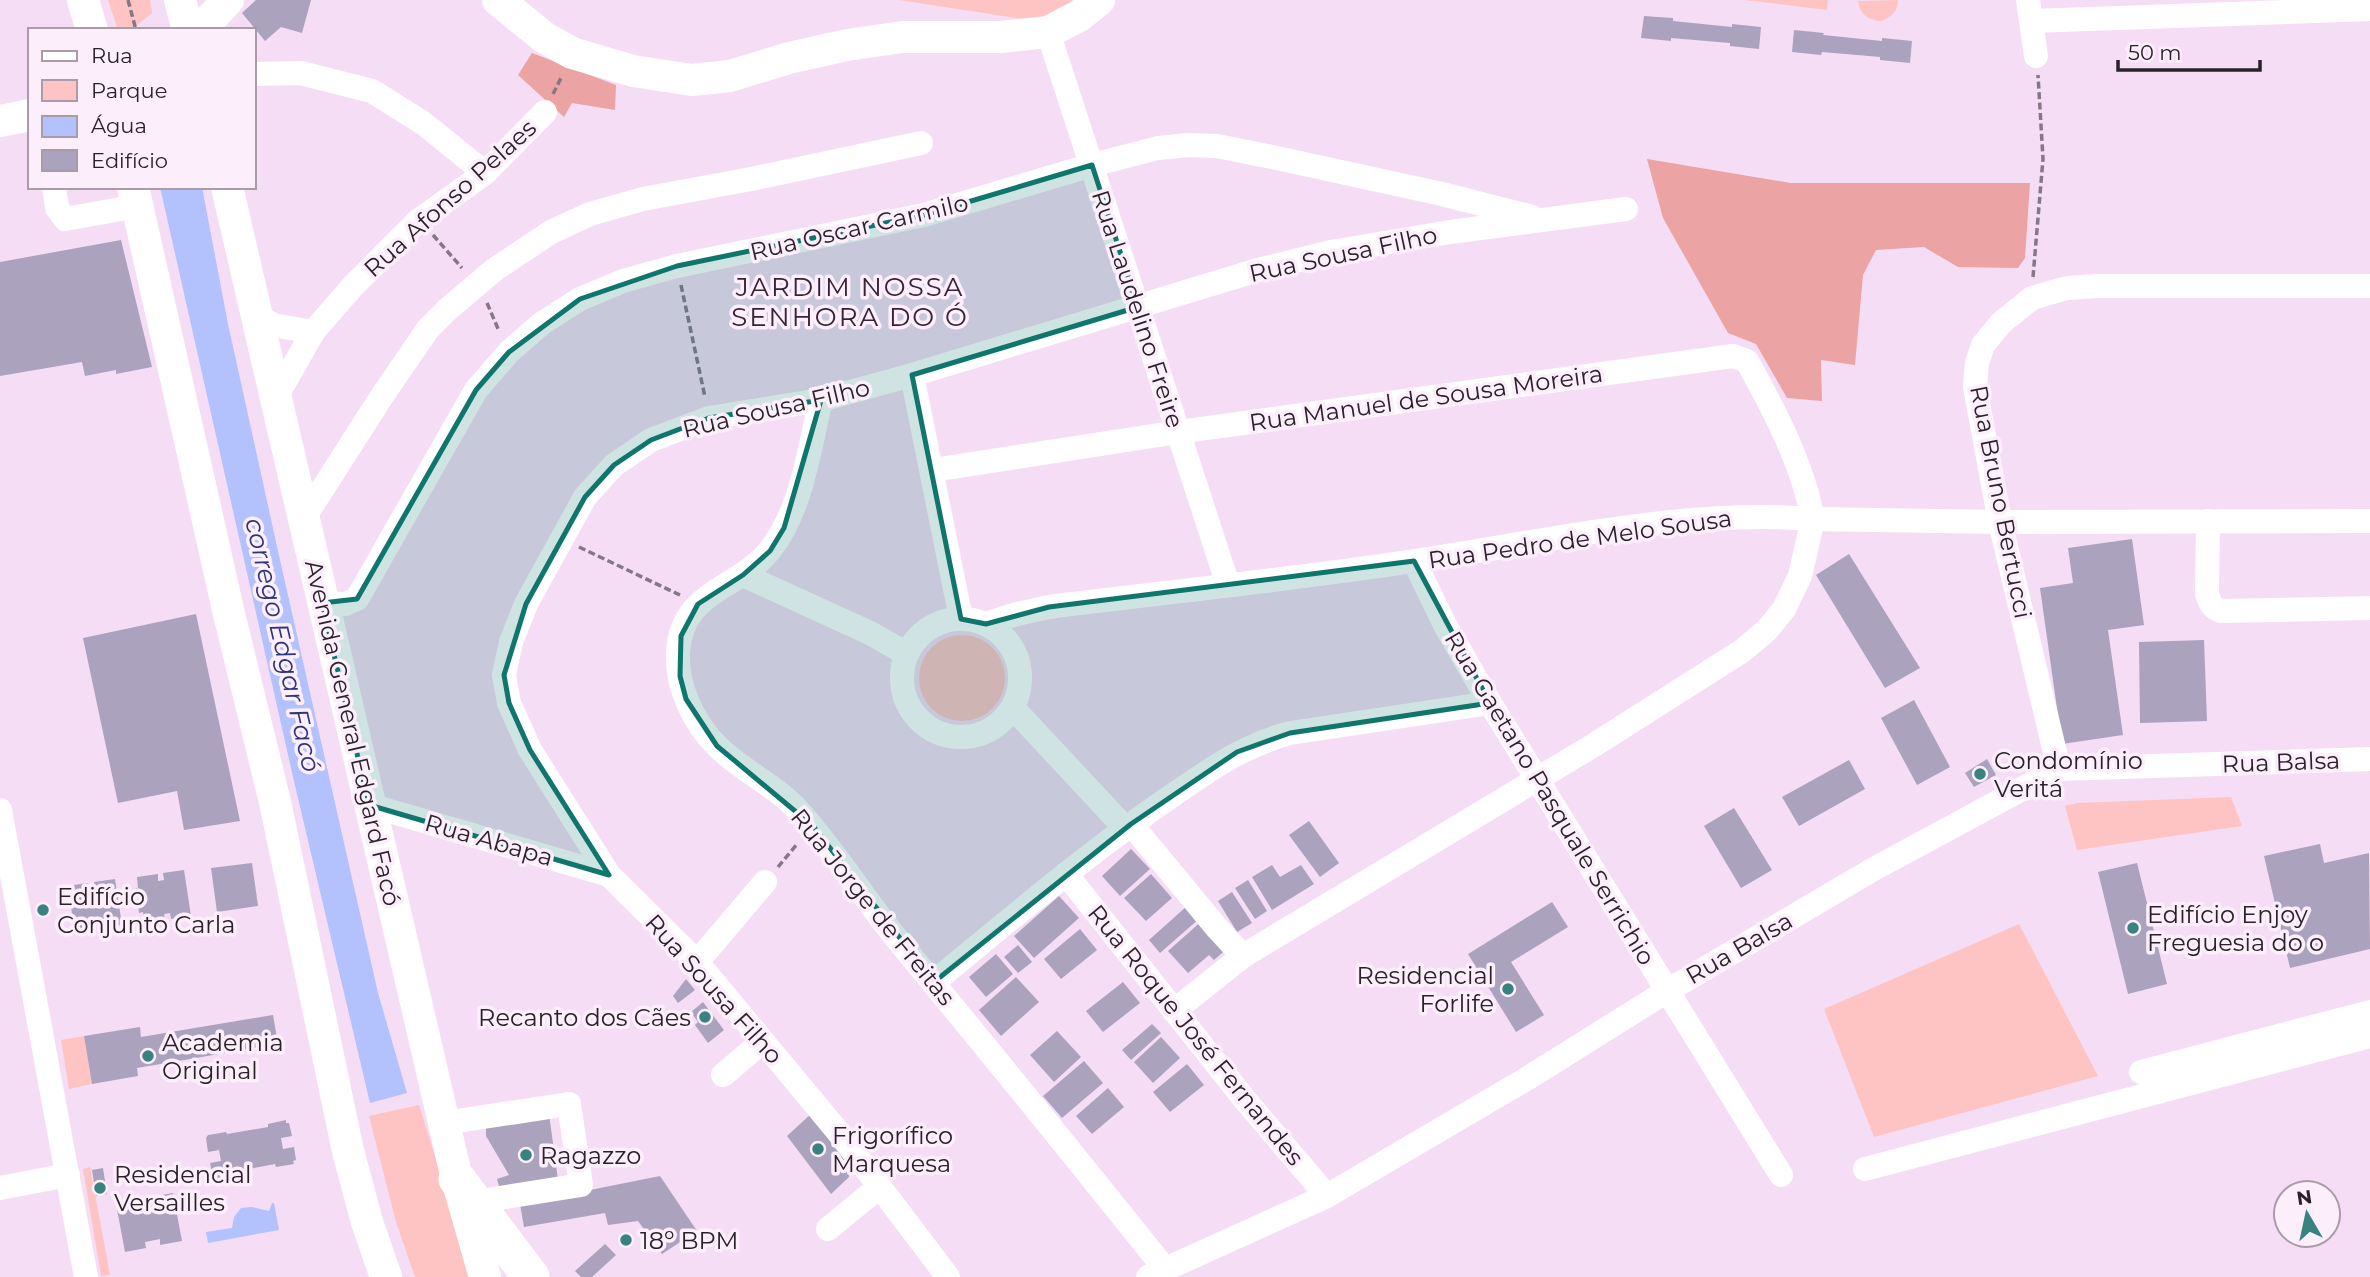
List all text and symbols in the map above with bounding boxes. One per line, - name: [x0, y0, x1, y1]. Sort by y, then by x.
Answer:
- legend: [28, 28, 256, 189]
- scale bar: [2118, 28, 2260, 72]
- text: 50 m: [2128, 40, 2182, 65]
- text: Rua: [91, 43, 133, 68]
- text: Parque: [91, 78, 167, 103]
- text: Água: [91, 113, 147, 138]
- street label: Rua Afonso Pelaes: [358, 113, 542, 283]
- text: Edifício: [91, 148, 168, 173]
- street label: Rua Laudelino Freire: [1086, 186, 1190, 432]
- street label: Rua Oscar Carmilo: [747, 188, 971, 266]
- street label: Rua Sousa Filho: [1246, 220, 1440, 288]
- district label: JARDIM NOSSA SENHORA DO Ó: [731, 271, 969, 333]
- street label: Rua Manuel de Sousa Moreira: [1247, 359, 1605, 437]
- street label: Rua Sousa Filho: [679, 372, 873, 444]
- street label: Rua Bruno Bertucci: [1964, 383, 2038, 621]
- street label: Rua Pedro de Melo Sousa: [1426, 503, 1734, 575]
- water label: corrego Edgar Facó: [238, 515, 328, 775]
- street label: Avenida General Edgard Facó: [299, 557, 407, 909]
- street label: Rua Gaetano Pasquale Serrichio: [1439, 626, 1661, 970]
- street label: Rua Balsa: [2221, 745, 2341, 779]
- place label: Condomínio Veritá: [1994, 746, 2143, 803]
- marker: Condomínio Veritá: [1972, 766, 1988, 782]
- street label: Rua Jorge de Freitas: [785, 803, 961, 1011]
- street label: Rua Abapa: [422, 808, 556, 872]
- place label: Edifício Conjunto Carla: [57, 882, 235, 939]
- street label: Rua Roque José Fernandes: [1082, 899, 1310, 1171]
- place label: Edifício Enjoy Freguesia do o: [2147, 900, 2324, 957]
- marker: Edifício Conjunto Carla: [35, 902, 51, 918]
- street label: Rua Balsa: [1680, 906, 1798, 990]
- street label: Rua Sousa Filho: [639, 908, 789, 1070]
- marker: Edifício Enjoy Freguesia do o: [2125, 920, 2141, 936]
- place label: Residencial Forlife: [1357, 961, 1494, 1018]
- marker: Residencial Forlife: [1500, 981, 1516, 997]
- place label: Recanto dos Cães: [478, 1003, 691, 1032]
- marker: Recanto dos Cães: [697, 1009, 713, 1025]
- place label: Academia Original: [162, 1028, 284, 1085]
- marker: Academia Original: [140, 1048, 156, 1064]
- place label: Frigorífico Marquesa: [832, 1121, 953, 1178]
- place label: Ragazzo: [540, 1141, 641, 1170]
- marker: Frigorífico Marquesa: [810, 1141, 826, 1157]
- marker: Ragazzo: [518, 1147, 534, 1163]
- place label: Residencial Versailles: [114, 1160, 251, 1217]
- north arrow: [2272, 1179, 2342, 1249]
- marker: Residencial Versailles: [92, 1180, 108, 1196]
- text: N: [2295, 1185, 2314, 1210]
- place label: 18º BPM: [640, 1226, 738, 1255]
- marker: 18º BPM: [618, 1232, 634, 1248]

